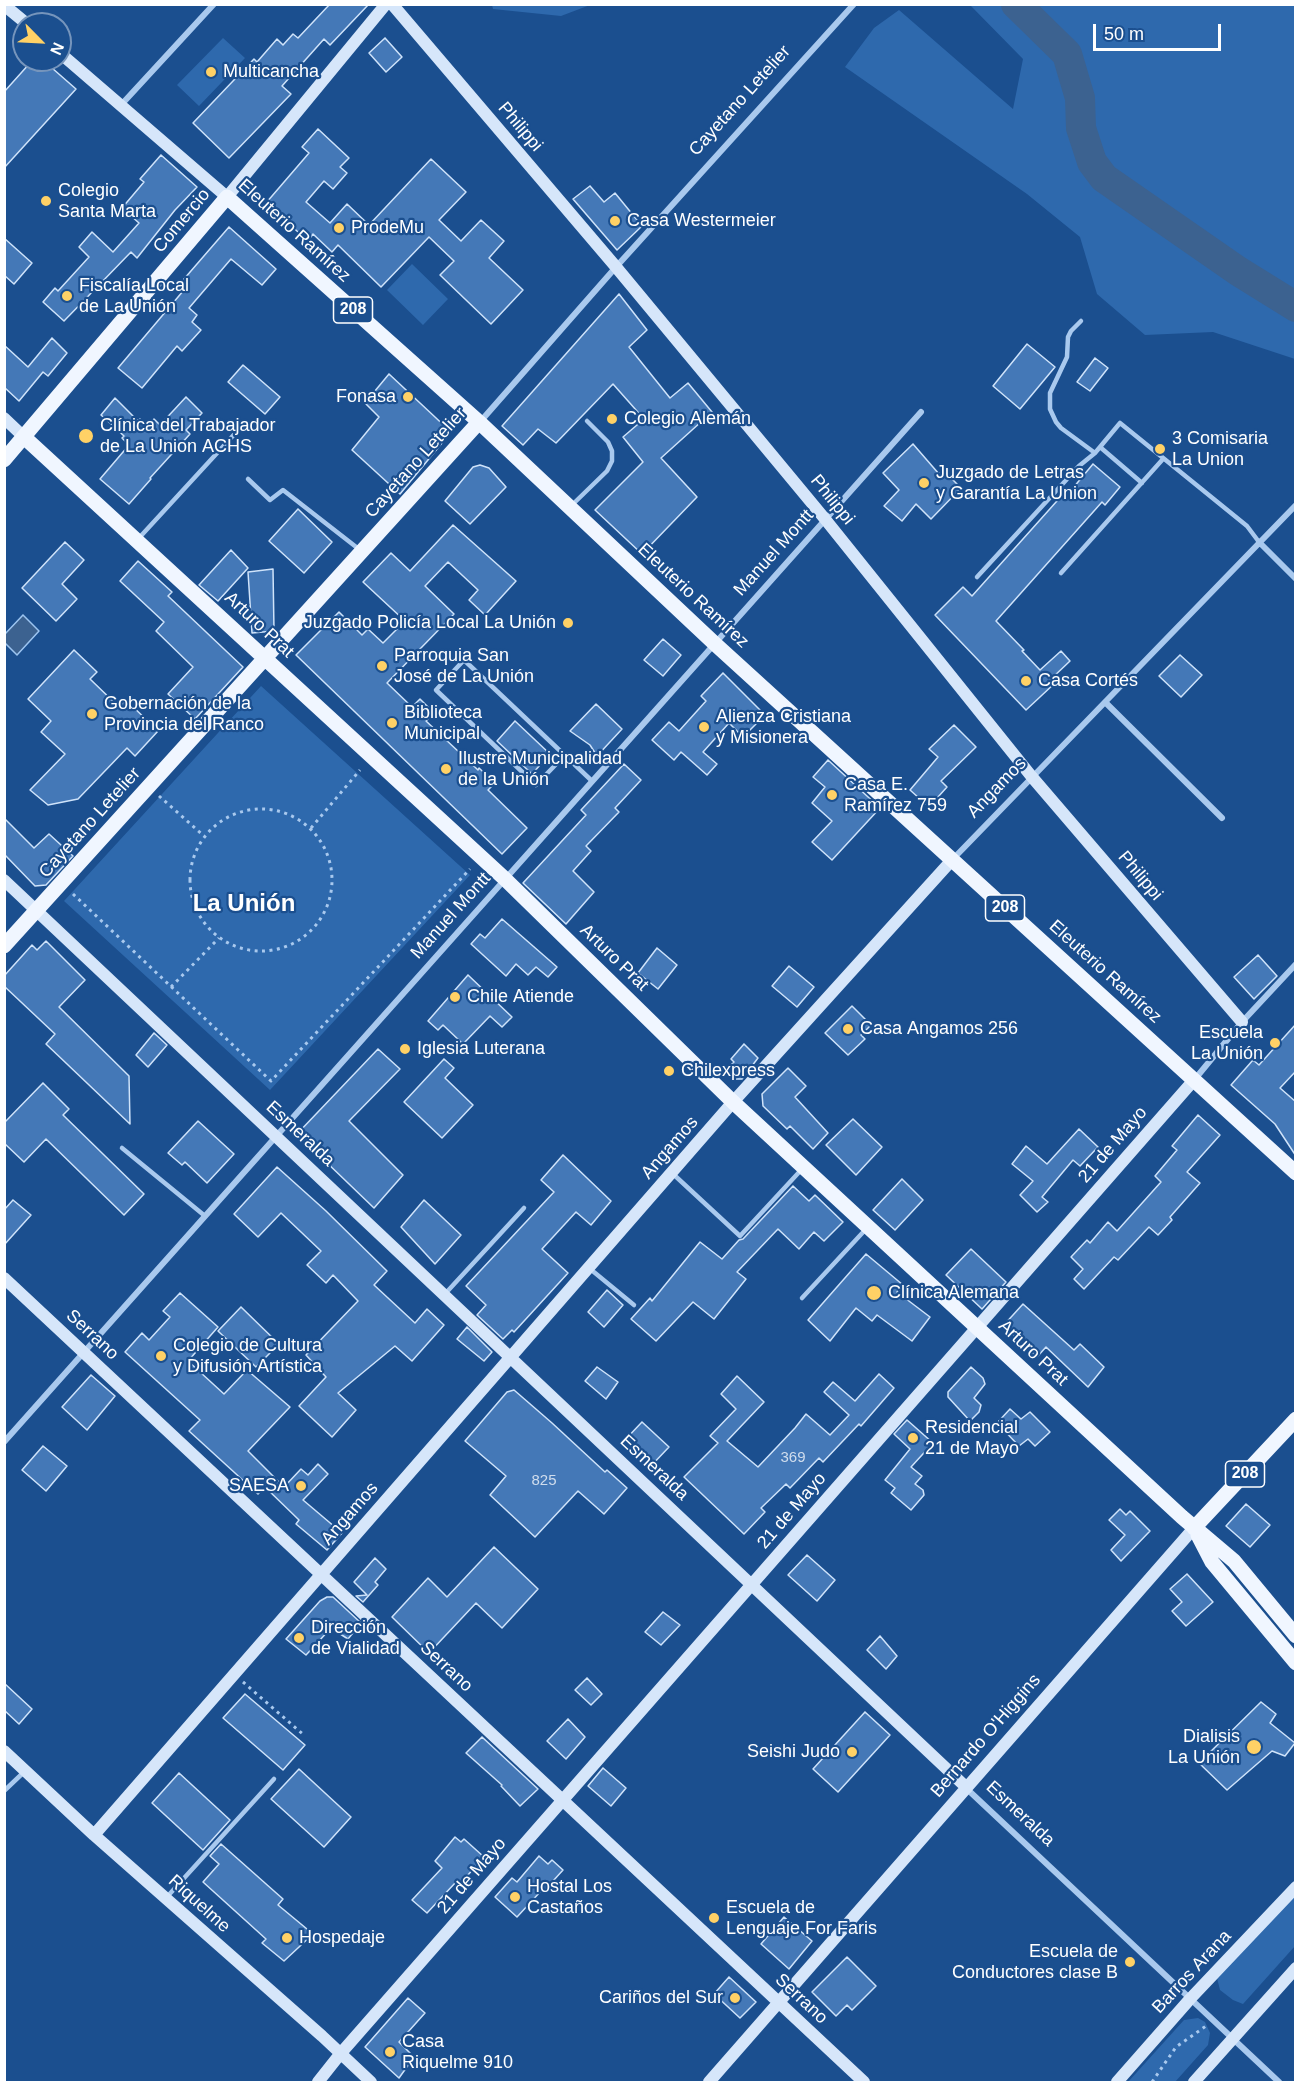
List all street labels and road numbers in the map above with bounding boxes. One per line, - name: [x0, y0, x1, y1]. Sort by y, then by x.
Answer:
- street label: Cayetano Letelier: [685, 41, 795, 161]
- street label: Philippi: [493, 98, 547, 156]
- street label: Eleuterio Ramírez: [233, 175, 355, 287]
- street label: Comercio: [149, 185, 215, 257]
- road number: 208: [334, 297, 372, 323]
- street label: Cayetano Letelier: [361, 403, 471, 523]
- street label: Philippi: [805, 471, 859, 529]
- street label: Manuel Montt: [729, 505, 819, 601]
- street label: Eleuterio Ramírez: [633, 539, 753, 653]
- street label: Arturo Prat: [220, 587, 298, 663]
- street label: Angamos: [963, 753, 1031, 823]
- street label: Cayetano Letelier: [35, 763, 145, 883]
- street label: Philippi: [1113, 847, 1167, 905]
- street label: Manuel Montt: [406, 868, 496, 964]
- road number: 208: [986, 895, 1024, 921]
- street label: Eleuterio Ramírez: [1044, 916, 1166, 1028]
- street label: Arturo Prat: [575, 920, 653, 996]
- street label: Esmeralda: [261, 1097, 339, 1171]
- street label: 21 de Mayo: [1074, 1102, 1152, 1188]
- street label: Angamos: [637, 1112, 703, 1184]
- street label: Serrano: [61, 1305, 123, 1365]
- street label: Arturo Prat: [994, 1315, 1072, 1391]
- street label: Esmeralda: [615, 1431, 693, 1505]
- road number: 208: [1226, 1461, 1264, 1487]
- street label: 21 de Mayo: [753, 1468, 831, 1554]
- street label: Angamos: [317, 1478, 383, 1550]
- street label: Serrano: [415, 1637, 477, 1697]
- street label: Bernardo O'Higgins: [927, 1670, 1045, 1802]
- street label: Esmeralda: [981, 1777, 1059, 1851]
- street label: 21 de Mayo: [433, 1833, 511, 1919]
- street label: Riquelme: [164, 1871, 234, 1937]
- street label: Barros Arana: [1148, 1926, 1236, 2018]
- street label: Serrano: [770, 1969, 832, 2029]

